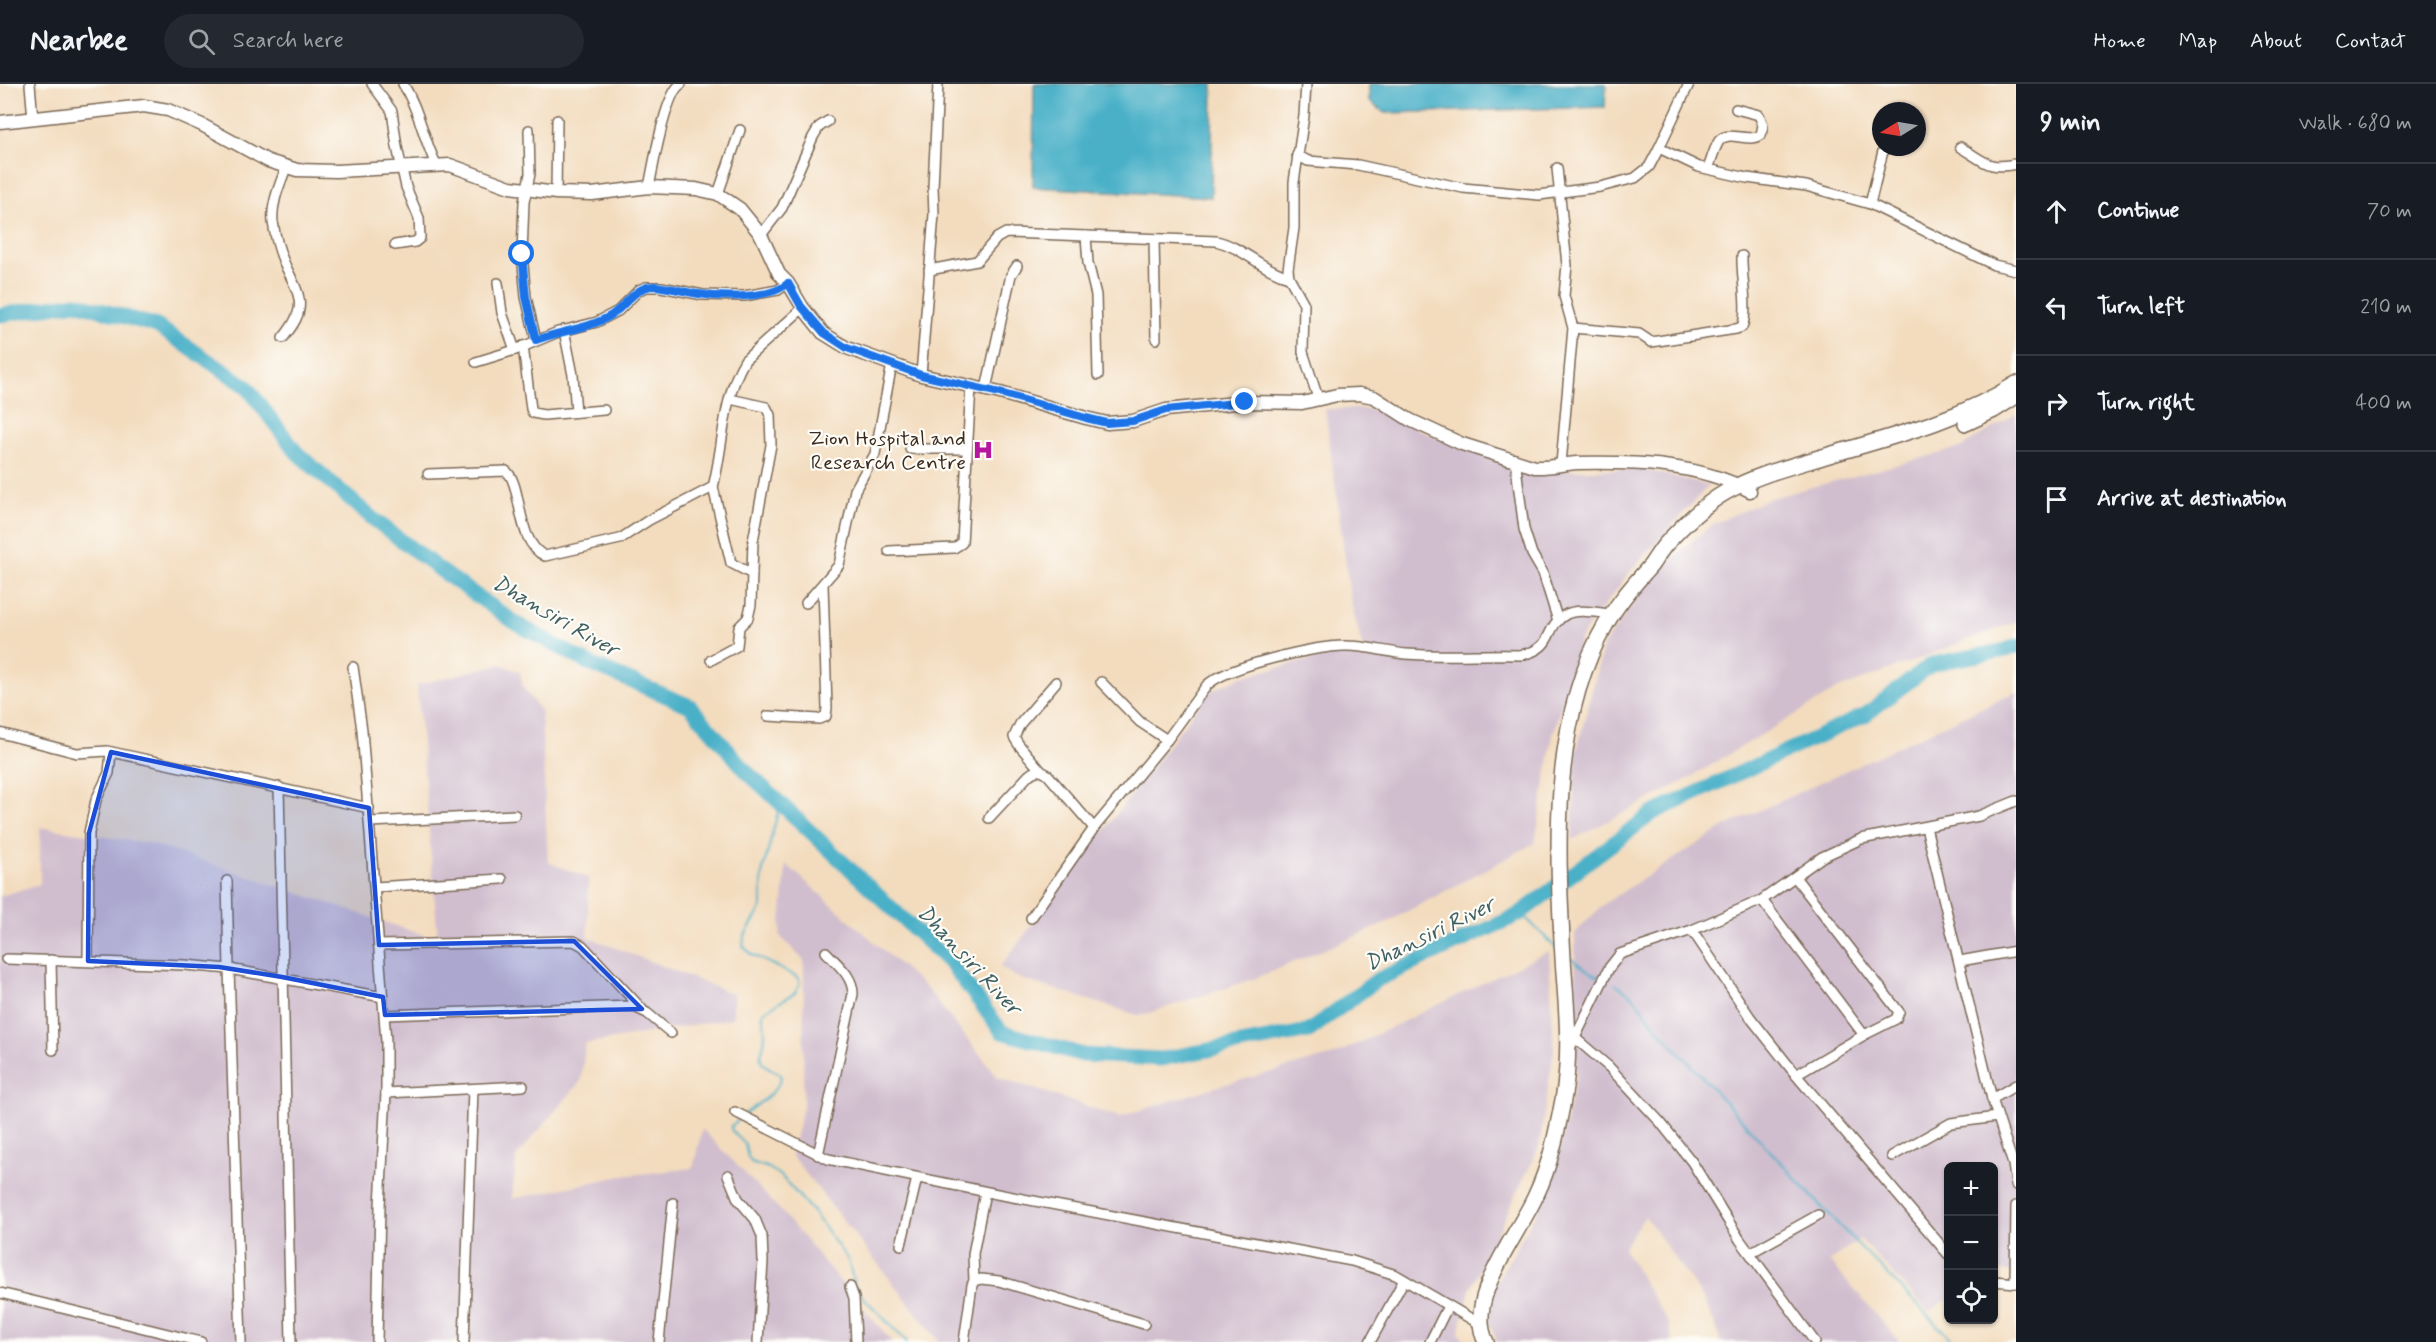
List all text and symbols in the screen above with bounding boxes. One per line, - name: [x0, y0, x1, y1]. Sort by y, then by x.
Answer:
- search box: [164, 14, 584, 68]
- text: Nearbee: [30, 23, 128, 60]
- icon: search: [185, 25, 218, 58]
- text: Search here: [233, 27, 344, 55]
- text: Home: [2094, 27, 2146, 55]
- text: Map: [2179, 27, 2217, 55]
- text: About: [2250, 27, 2302, 55]
- text: Contact: [2335, 27, 2406, 55]
- north arrow: [1872, 102, 1926, 156]
- text: 9 min: [2040, 106, 2101, 140]
- text: Walk · 680 m: [2299, 110, 2412, 137]
- icon: ahead: [2040, 195, 2073, 228]
- text: Continue: [2097, 197, 2179, 225]
- text: 70 m: [2367, 198, 2412, 225]
- route start: [508, 240, 534, 266]
- icon: left: [2040, 291, 2073, 324]
- text: Turn left: [2097, 293, 2185, 321]
- text: 210 m: [2360, 294, 2412, 321]
- icon: right: [2040, 387, 2073, 420]
- route end: [1231, 388, 1257, 414]
- text: Turn right: [2097, 389, 2195, 417]
- text: 400 m: [2356, 390, 2412, 417]
- place label: Zion Hospital and Research Centre: [809, 425, 966, 477]
- hospital icon: Zion Hospital and Research Centre: [971, 438, 995, 462]
- icon: arrive: [2040, 483, 2073, 516]
- text: Arrive at destination: [2097, 485, 2287, 513]
- water label: Dhansiri River: [487, 569, 625, 665]
- water label: Dhansiri River: [1361, 890, 1502, 978]
- water label: Dhansiri River: [910, 899, 1029, 1023]
- map controls: [1944, 1162, 1998, 1324]
- button: +: [1944, 1162, 1998, 1216]
- button: −: [1944, 1216, 1998, 1270]
- button: locate: [1944, 1270, 1998, 1324]

